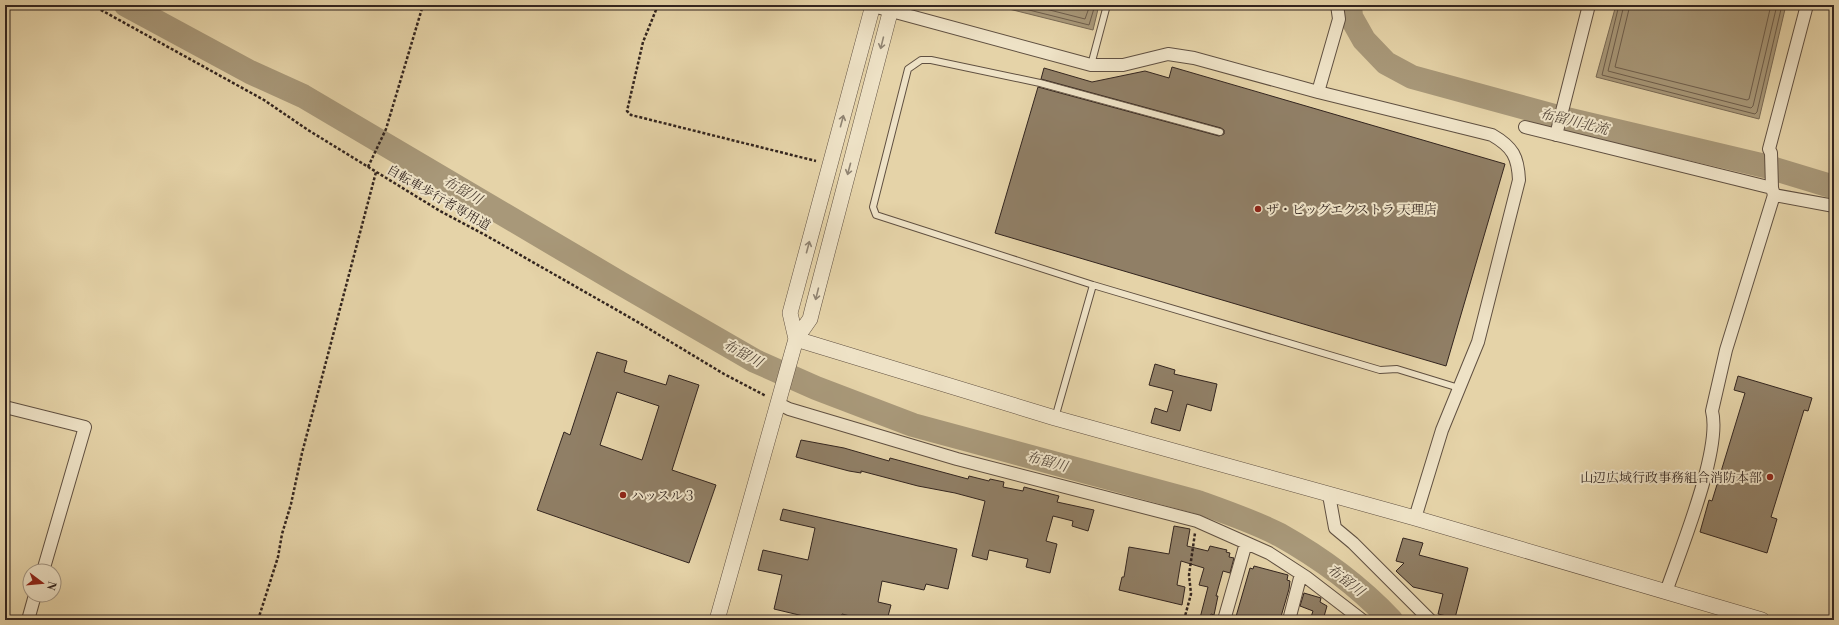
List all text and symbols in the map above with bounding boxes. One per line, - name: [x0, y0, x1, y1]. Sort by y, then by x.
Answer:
- one-way arrow: [878, 36, 886, 49]
- water label: 布留川北流: [1538, 105, 1612, 140]
- one-way arrow: [839, 115, 846, 128]
- street label: 自転車歩行者専用道: [384, 162, 493, 234]
- one-way arrow: [845, 162, 853, 175]
- water label: 布留川: [440, 173, 487, 210]
- place label: ザ・ビッグエクストラ 天理店: [1266, 202, 1437, 218]
- marker: ザ・ビッグエクストラ 天理店: [1253, 204, 1263, 214]
- one-way arrow: [805, 241, 812, 254]
- one-way arrow: [812, 288, 820, 301]
- water label: 布留川: [720, 336, 767, 373]
- water label: 布留川: [1024, 448, 1071, 477]
- place label: 山辺広域行政事務組合消防本部: [1580, 470, 1762, 486]
- marker: 山辺広域行政事務組合消防本部: [1765, 472, 1775, 482]
- place label: ハッスル３: [631, 488, 696, 504]
- marker: ハッスル３: [618, 490, 628, 500]
- water label: 布留川: [1323, 561, 1369, 602]
- north arrow: [22, 563, 62, 603]
- text: N: [43, 579, 59, 592]

